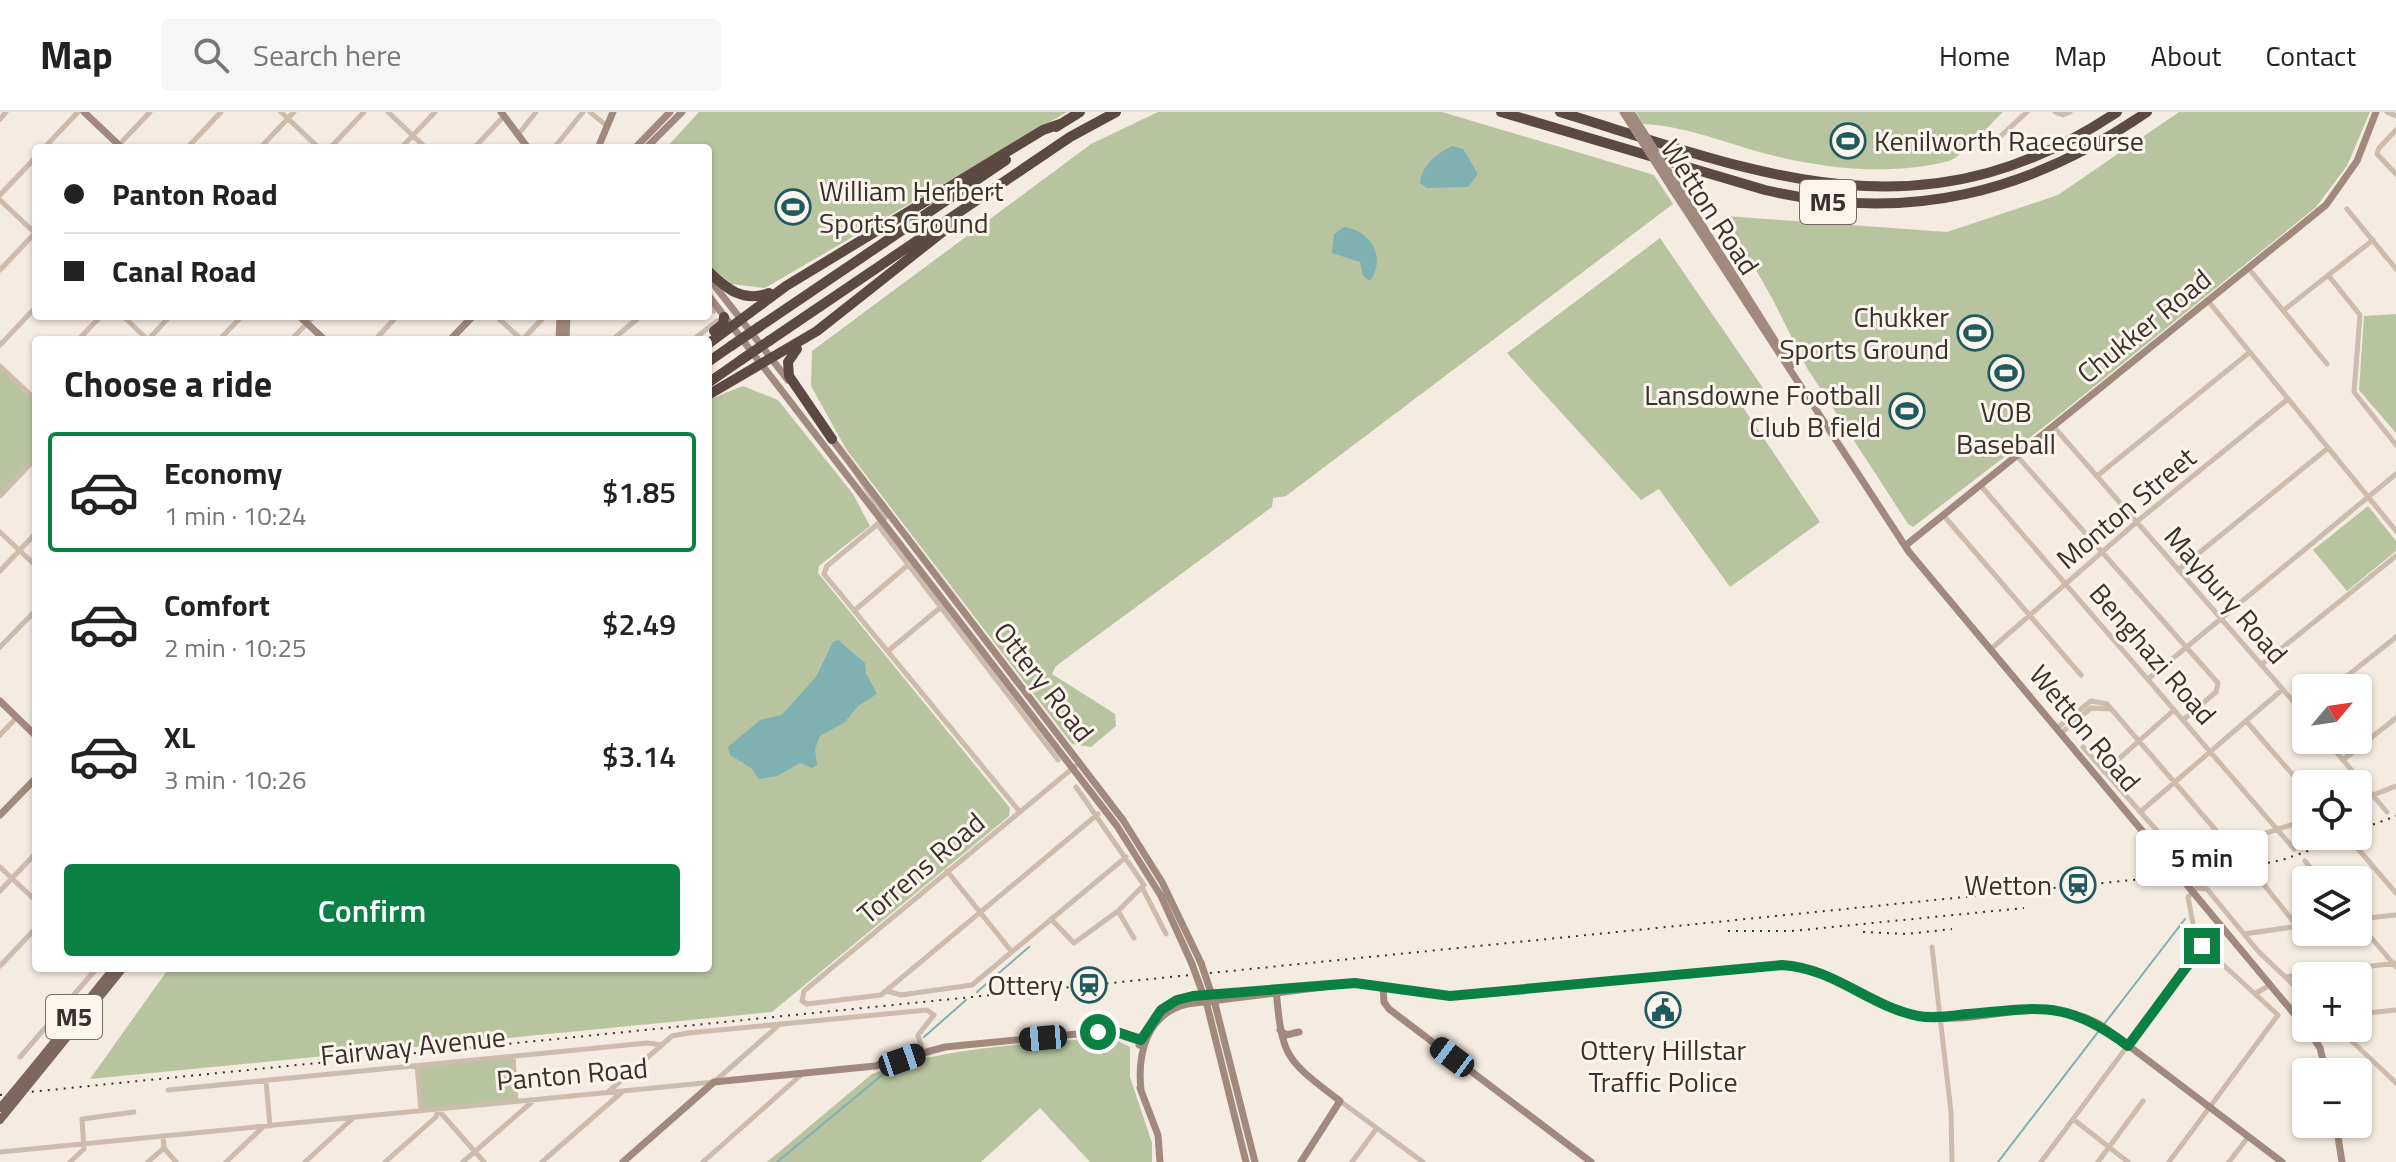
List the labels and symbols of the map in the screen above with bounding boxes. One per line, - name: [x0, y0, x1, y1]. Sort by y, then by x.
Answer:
- place label: Kenilworth Racecourse: [1874, 119, 2144, 162]
- sports icon: Kenilworth Racecourse: [1829, 122, 1867, 160]
- street label: Wetton Road: [1650, 130, 1771, 283]
- place label: William Herbert Sports Ground: [819, 169, 1004, 244]
- road number: M5: [1800, 180, 1856, 224]
- sports icon: William Herbert Sports Ground: [774, 188, 812, 226]
- street label: Chukker Road: [2067, 258, 2220, 393]
- place label: Chukker Sports Ground: [1779, 295, 1949, 370]
- sports icon: Chukker Sports Ground: [1956, 314, 1994, 352]
- sports icon: VOB Baseball: [1987, 354, 2025, 392]
- place label: Lansdowne Football Club B field: [1644, 373, 1881, 448]
- place label: VOB Baseball: [1956, 390, 2056, 465]
- sports icon: Lansdowne Football Club B field: [1888, 392, 1926, 430]
- street label: Monton Street: [2046, 436, 2205, 579]
- street label: Maybury Road: [2154, 516, 2299, 673]
- street label: Benghazi Road: [2080, 573, 2227, 734]
- street label: Ottery Road: [984, 612, 1105, 751]
- street label: Wetton Road: [2019, 655, 2152, 801]
- north arrow: [2292, 674, 2372, 754]
- street label: Torrens Road: [847, 801, 994, 934]
- callout: 5 min: [2136, 830, 2268, 886]
- place label: Wetton: [1964, 863, 2052, 906]
- station icon: Wetton: [2059, 866, 2097, 904]
- route end: [2184, 928, 2220, 964]
- place label: Ottery: [988, 963, 1063, 1006]
- station icon: Ottery: [1070, 966, 1108, 1004]
- public building icon: Ottery Hillstar Traffic Police: [1644, 991, 1682, 1029]
- road number: M5: [46, 995, 102, 1039]
- street label: Fairway Avenue: [318, 1014, 508, 1077]
- route start: [1080, 1014, 1116, 1050]
- car: [1018, 1024, 1068, 1052]
- place label: Ottery Hillstar Traffic Police: [1580, 1028, 1746, 1103]
- car: [1426, 1033, 1478, 1081]
- car: [875, 1041, 929, 1079]
- street label: Panton Road: [494, 1045, 649, 1102]

